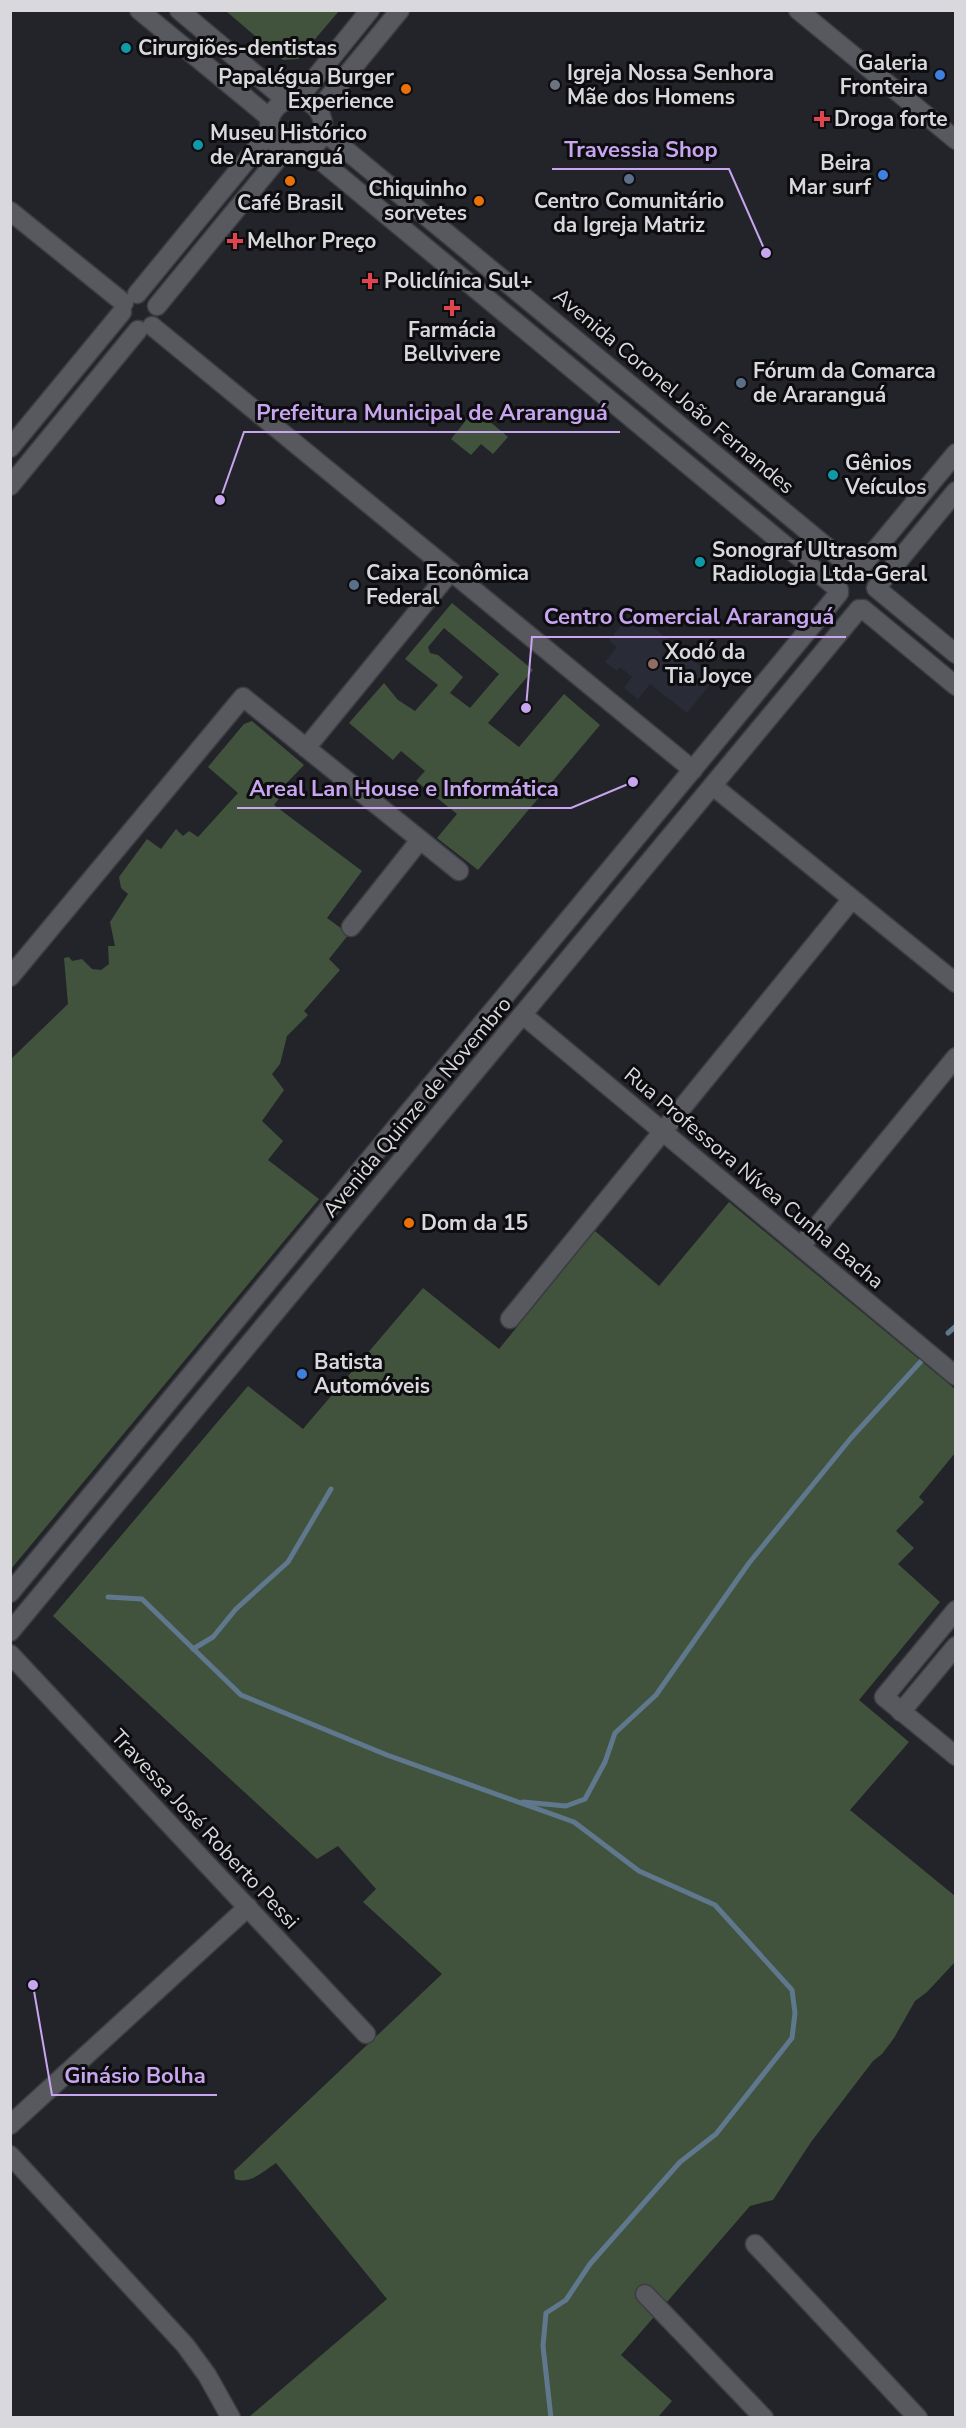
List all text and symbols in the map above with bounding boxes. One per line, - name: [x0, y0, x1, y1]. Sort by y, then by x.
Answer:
- place label: Cirurgiões-dentistas: [138, 34, 337, 62]
- marker: Cirurgiões-dentistas: [119, 41, 133, 55]
- place label: Galeria Fronteira: [840, 49, 928, 101]
- place label: Igreja Nossa Senhora Mãe dos Homens: [567, 59, 774, 111]
- place label: Papalégua Burger Experience: [218, 63, 395, 115]
- marker: Galeria Fronteira: [933, 68, 947, 82]
- marker: Igreja Nossa Senhora Mãe dos Homens: [548, 78, 562, 92]
- marker: Papalégua Burger Experience: [399, 82, 413, 96]
- place label: Droga forte: [834, 105, 948, 133]
- marker: Droga forte: [815, 112, 829, 126]
- place label: Museu Histórico de Araranguá: [210, 119, 367, 171]
- callout: Travessia Shop: [552, 129, 729, 169]
- text: Travessia Shop: [564, 135, 718, 165]
- marker: Museu Histórico de Araranguá: [191, 138, 205, 152]
- place label: Beira Mar surf: [789, 149, 871, 201]
- marker: Beira Mar surf: [876, 168, 890, 182]
- marker: Centro Comunitário da Igreja Matriz: [622, 172, 636, 186]
- marker: Café Brasil: [283, 174, 297, 188]
- place label: Chiquinho sorvetes: [368, 175, 467, 227]
- place label: Centro Comunitário da Igreja Matriz: [534, 187, 724, 239]
- place label: Café Brasil: [237, 189, 343, 217]
- marker: Chiquinho sorvetes: [472, 194, 486, 208]
- place label: Melhor Preço: [247, 227, 376, 255]
- marker: Melhor Preço: [228, 234, 242, 248]
- place label: Policlínica Sul+: [384, 267, 533, 295]
- marker: Policlínica Sul+: [361, 272, 379, 290]
- street label: Avenida Coronel João Fernandes: [548, 282, 800, 500]
- marker: Farmácia Bellvivere: [445, 301, 459, 315]
- place label: Farmácia Bellvivere: [403, 316, 501, 368]
- place label: Fórum da Comarca de Araranguá: [753, 357, 936, 409]
- marker: Fórum da Comarca de Araranguá: [734, 376, 748, 390]
- callout: Prefeitura Municipal de Araranguá: [244, 392, 620, 432]
- text: Prefeitura Municipal de Araranguá: [256, 398, 608, 428]
- place label: Gênios Veículos: [844, 449, 926, 501]
- marker: Gênios Veículos: [826, 468, 840, 482]
- place label: Sonograf Ultrasom Radiologia Ltda-Geral: [712, 536, 928, 588]
- marker: Sonograf Ultrasom Radiologia Ltda-Geral: [693, 555, 707, 569]
- place label: Caixa Econômica Federal: [366, 559, 529, 611]
- marker: Caixa Econômica Federal: [347, 578, 361, 592]
- callout: Centro Comercial Araranguá: [532, 597, 846, 637]
- text: Centro Comercial Araranguá: [544, 602, 834, 632]
- place label: Xodó da Tia Joyce: [664, 638, 752, 690]
- marker: Xodó da Tia Joyce: [646, 657, 660, 671]
- callout: Areal Lan House e Informática: [237, 768, 571, 808]
- text: Areal Lan House e Informática: [249, 774, 559, 804]
- street label: Avenida Quinze de Novembro: [316, 991, 518, 1223]
- street label: Rua Professora Nívea Cunha Bacha: [618, 1061, 890, 1295]
- place label: Dom da 15: [421, 1209, 528, 1237]
- marker: Dom da 15: [402, 1216, 416, 1230]
- place label: Batista Automóveis: [314, 1348, 430, 1400]
- marker: Batista Automóveis: [295, 1367, 309, 1381]
- street label: Travessa José Roberto Pessi: [105, 1723, 305, 1935]
- callout: Ginásio Bolha: [52, 2055, 217, 2095]
- text: Ginásio Bolha: [64, 2061, 206, 2091]

